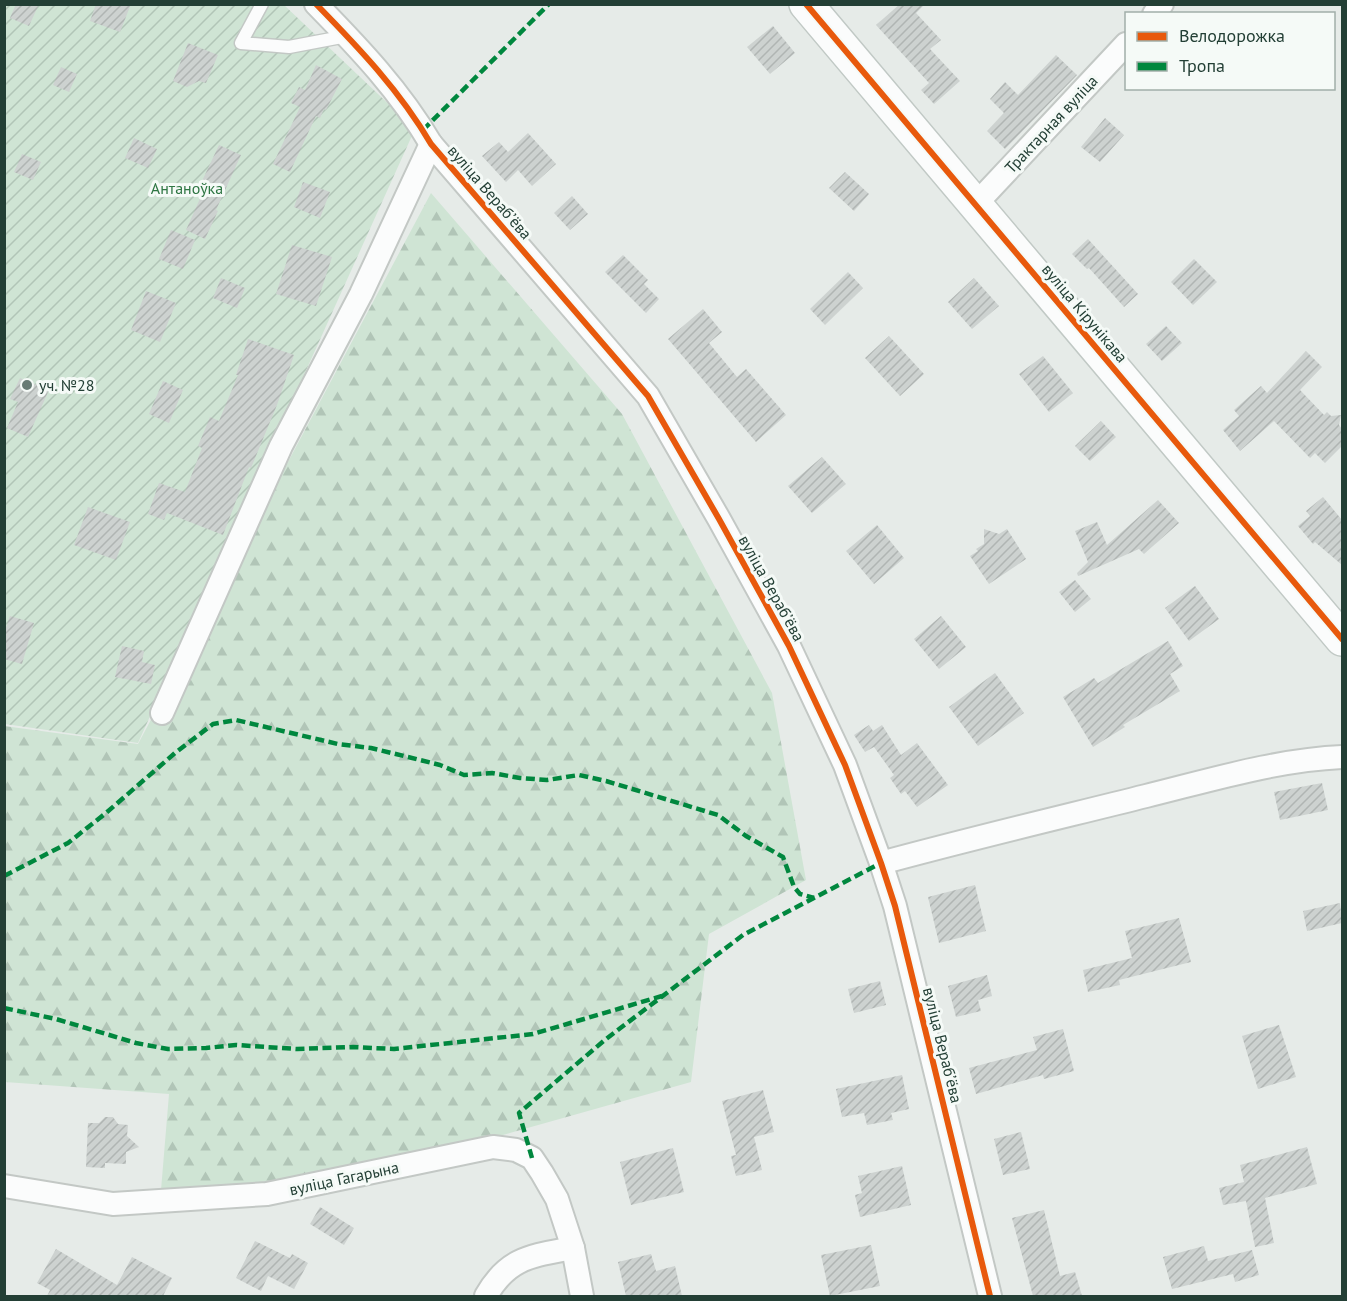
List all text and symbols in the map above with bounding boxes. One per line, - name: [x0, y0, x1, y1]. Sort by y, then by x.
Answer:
- legend: [1125, 12, 1335, 90]
- text: Велодорожка: [1179, 24, 1285, 47]
- text: Тропа: [1179, 54, 1225, 77]
- street label: Трактарная вуліца: [1000, 71, 1102, 177]
- street label: вуліца Верабʼёва: [444, 141, 536, 243]
- park label: Антаноўка: [151, 178, 223, 198]
- street label: вуліца Кірунікава: [1038, 259, 1132, 367]
- place label: уч. №28: [39, 375, 95, 395]
- marker: уч. №28: [20, 378, 34, 392]
- street label: вуліца Верабʼёва: [735, 531, 809, 645]
- street label: вуліца Верабʼёва: [919, 985, 967, 1105]
- street label: вуліца Гагарына: [287, 1157, 401, 1199]

